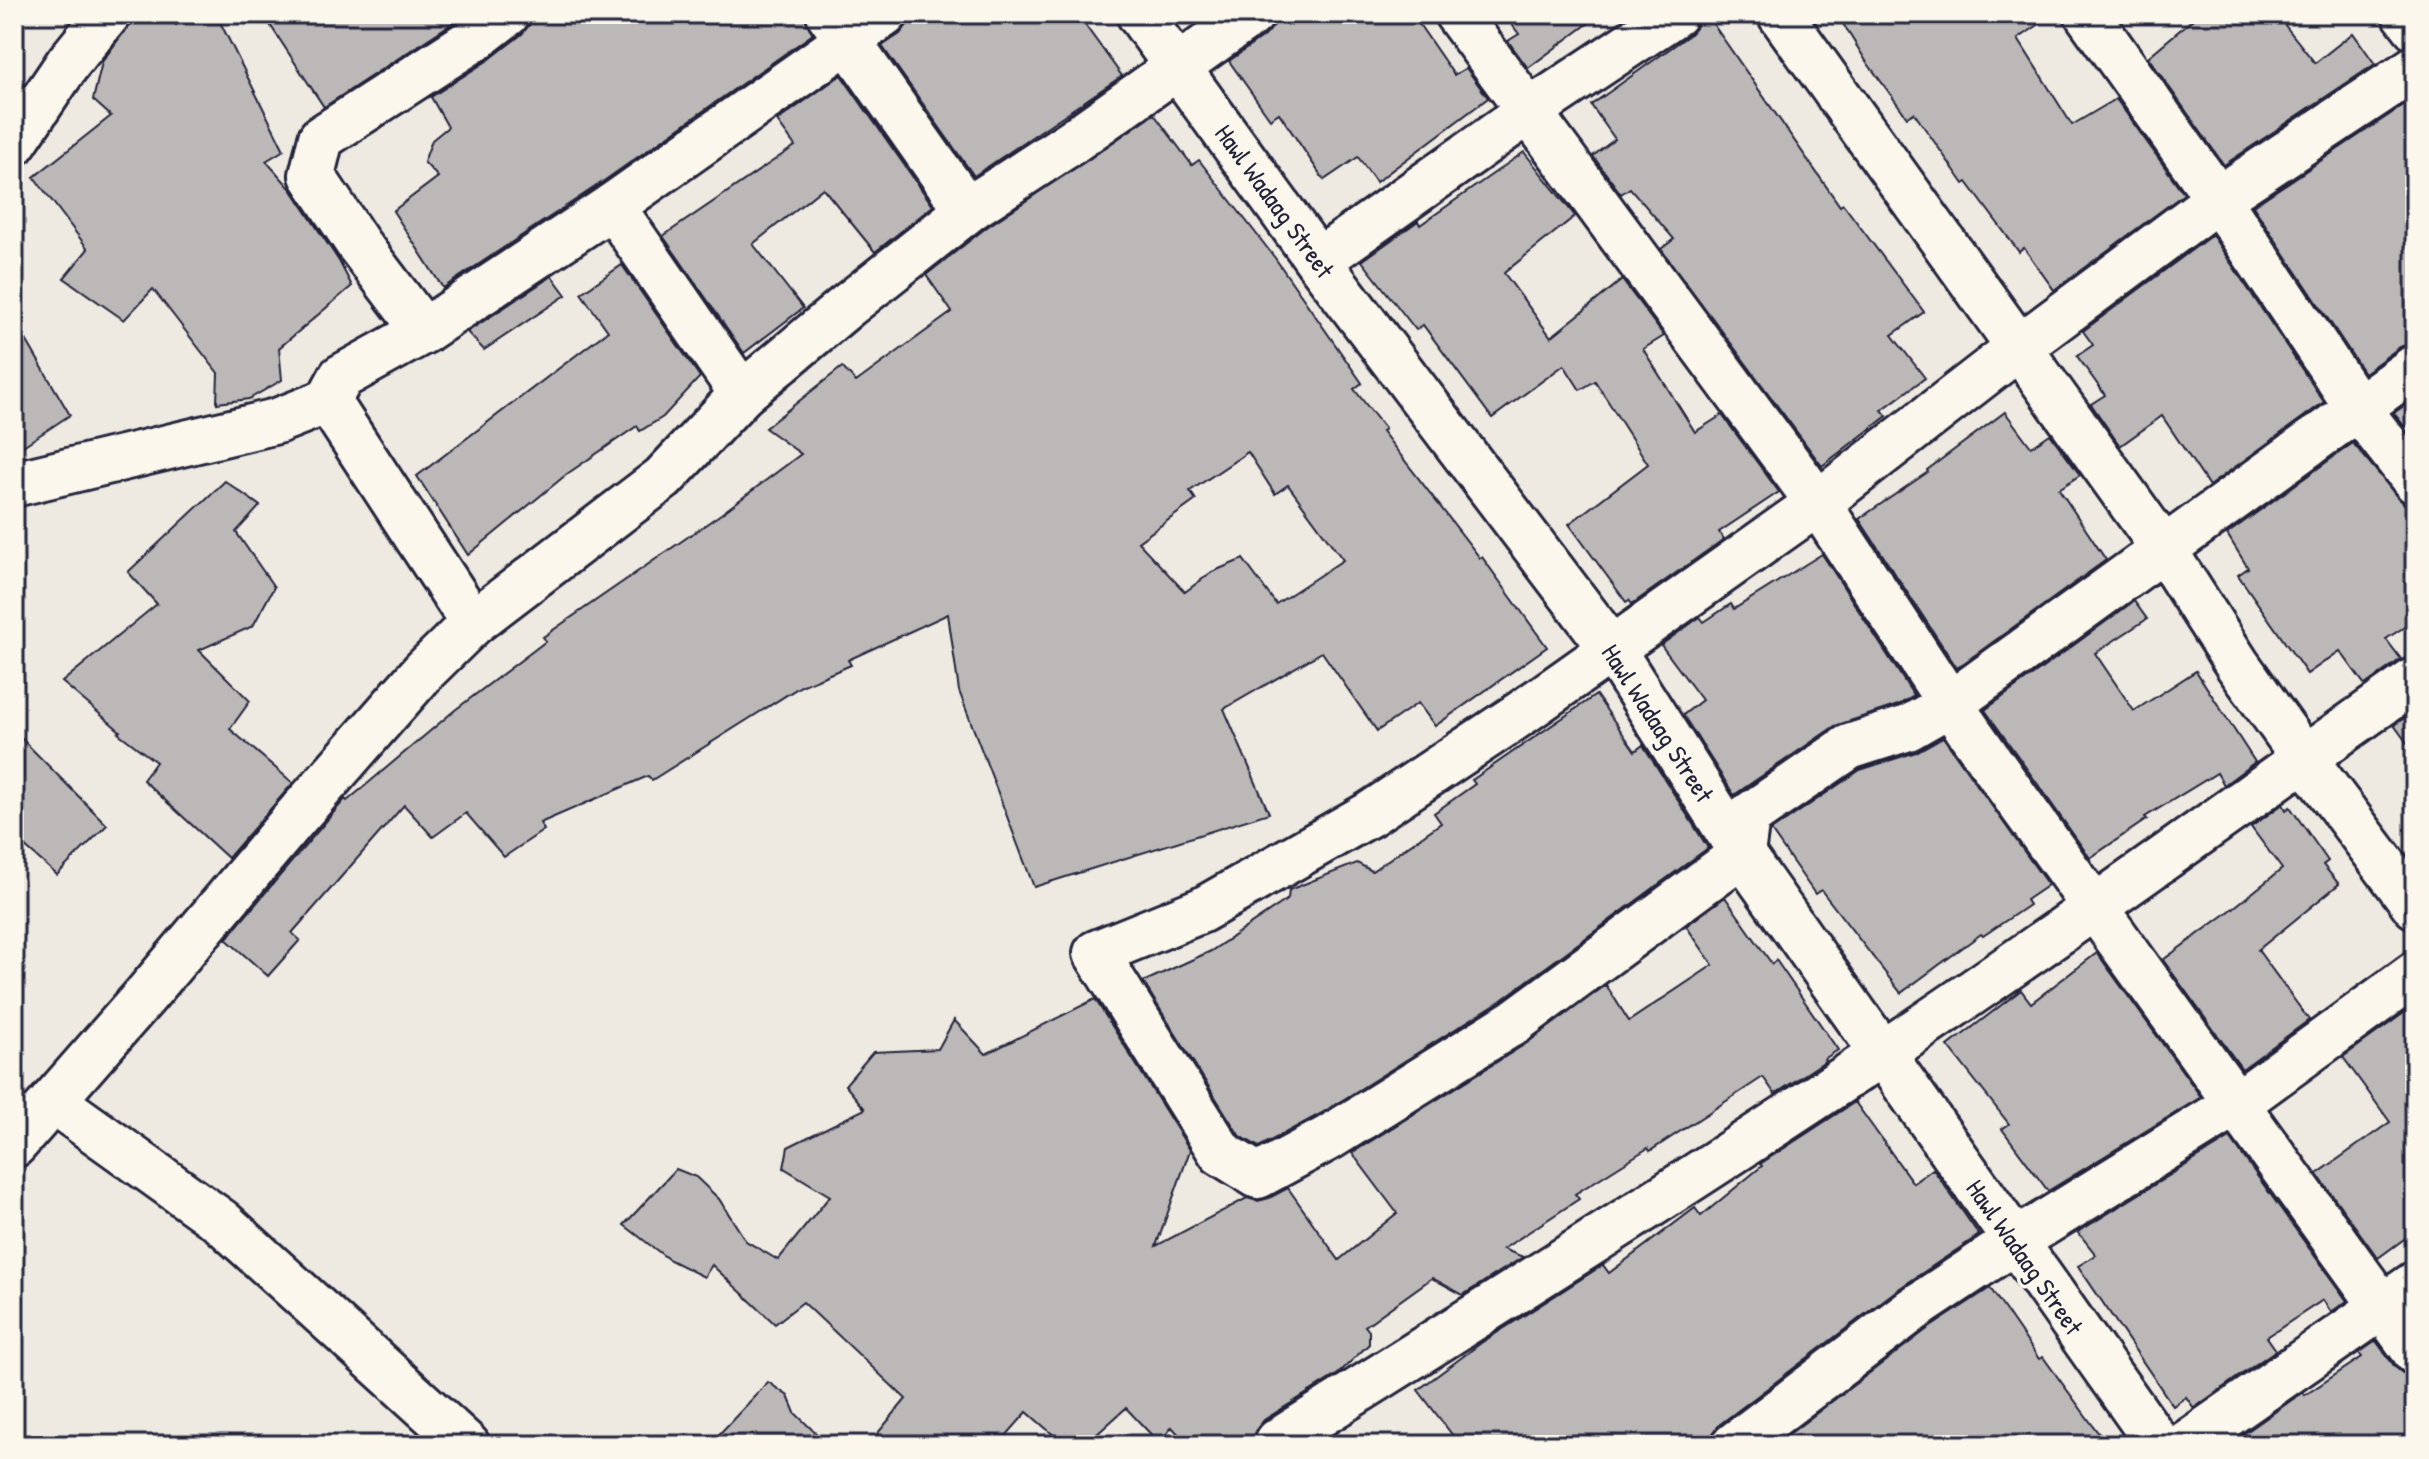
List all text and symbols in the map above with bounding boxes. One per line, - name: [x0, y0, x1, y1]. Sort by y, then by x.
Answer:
- street label: Hawl Wadaag Street: [1207, 117, 1343, 286]
- street label: Hawl Wadaag Street: [1594, 637, 1723, 810]
- street label: Hawl Wadaag Street: [1958, 1172, 2092, 1342]

